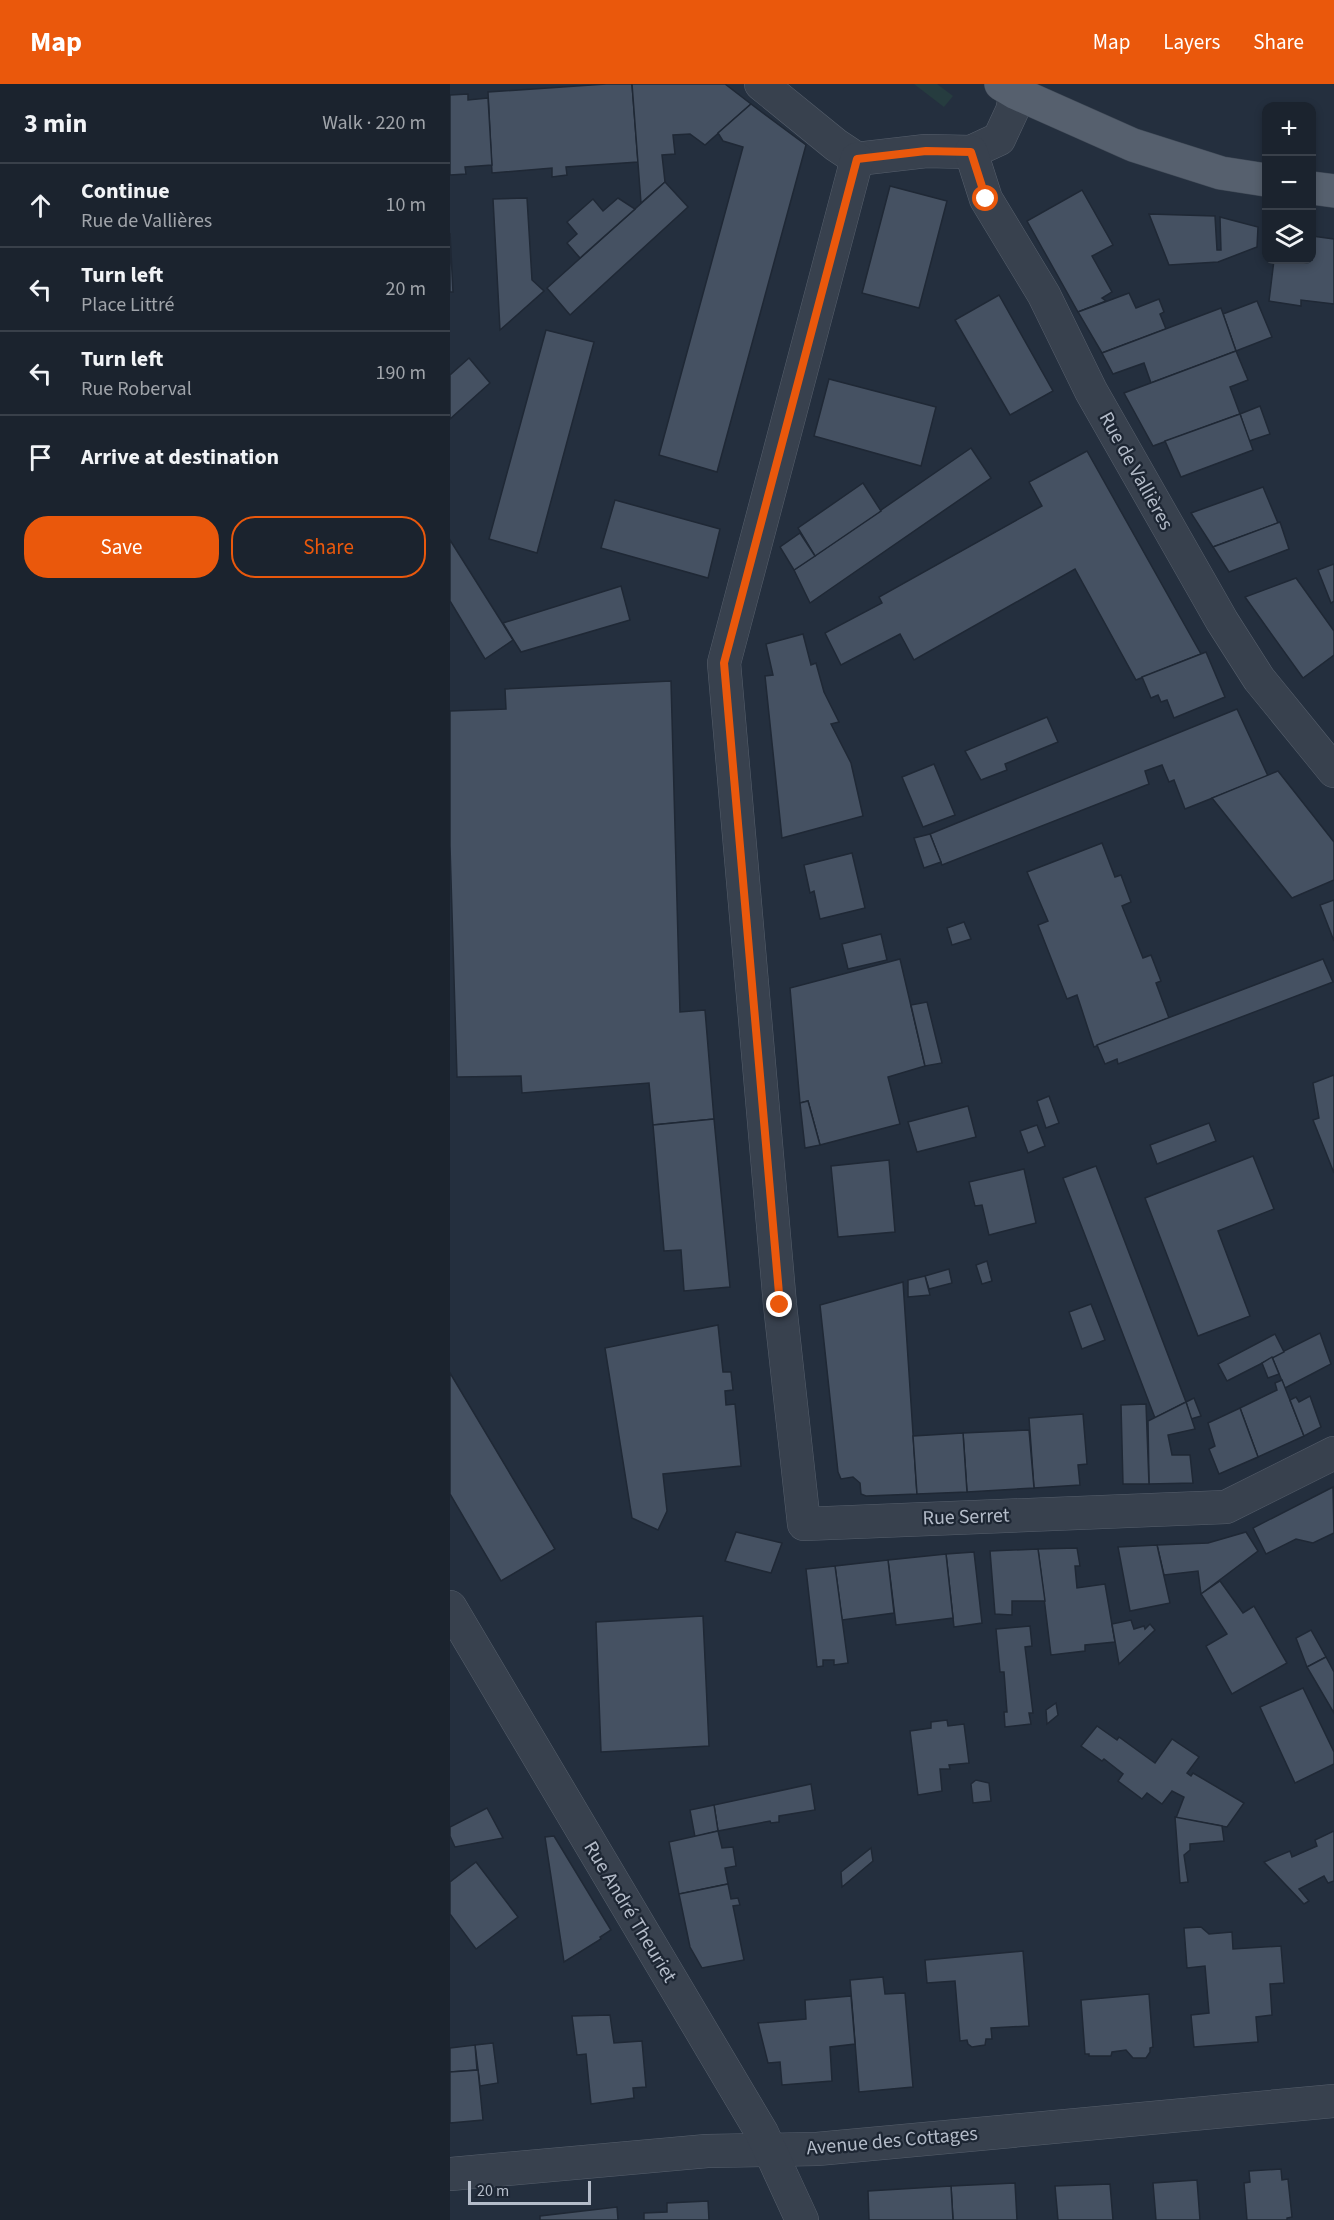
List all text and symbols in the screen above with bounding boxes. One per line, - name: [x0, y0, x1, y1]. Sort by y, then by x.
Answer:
- text: Map: [30, 22, 82, 62]
- text: Map: [1093, 27, 1130, 57]
- text: Layers: [1163, 27, 1220, 57]
- text: Share: [1253, 27, 1304, 57]
- map controls: [1262, 102, 1316, 264]
- button: +: [1262, 102, 1316, 156]
- text: 3 min: [24, 105, 87, 142]
- text: Walk · 220 m: [322, 109, 426, 137]
- button: −: [1262, 156, 1316, 210]
- text: Continue: [81, 175, 170, 207]
- route start: [972, 185, 998, 211]
- icon: ahead: [24, 189, 57, 222]
- text: 10 m: [386, 191, 426, 219]
- text: Rue de Vallières: [81, 207, 212, 235]
- button: layers: [1262, 210, 1316, 264]
- text: Turn left: [81, 259, 163, 291]
- icon: left: [24, 273, 57, 306]
- text: 20 m: [386, 275, 426, 303]
- text: Place Littré: [81, 291, 175, 319]
- text: Turn left: [81, 343, 163, 375]
- icon: left: [24, 357, 57, 390]
- text: 190 m: [376, 359, 426, 387]
- text: Rue Roberval: [81, 375, 192, 403]
- street label: Rue de Vallières: [1092, 407, 1180, 535]
- icon: arrive: [24, 441, 57, 474]
- text: Arrive at destination: [81, 441, 279, 473]
- button: Save: [24, 516, 219, 578]
- button: Share: [231, 516, 426, 578]
- route end: [766, 1291, 792, 1317]
- street label: Rue Serret: [922, 1501, 1010, 1533]
- street label: Rue André Theuriet: [577, 1836, 683, 1988]
- street label: Avenue des Cottages: [805, 2120, 979, 2162]
- scale bar: [468, 2178, 591, 2206]
- text: 20 m: [477, 2180, 509, 2202]

